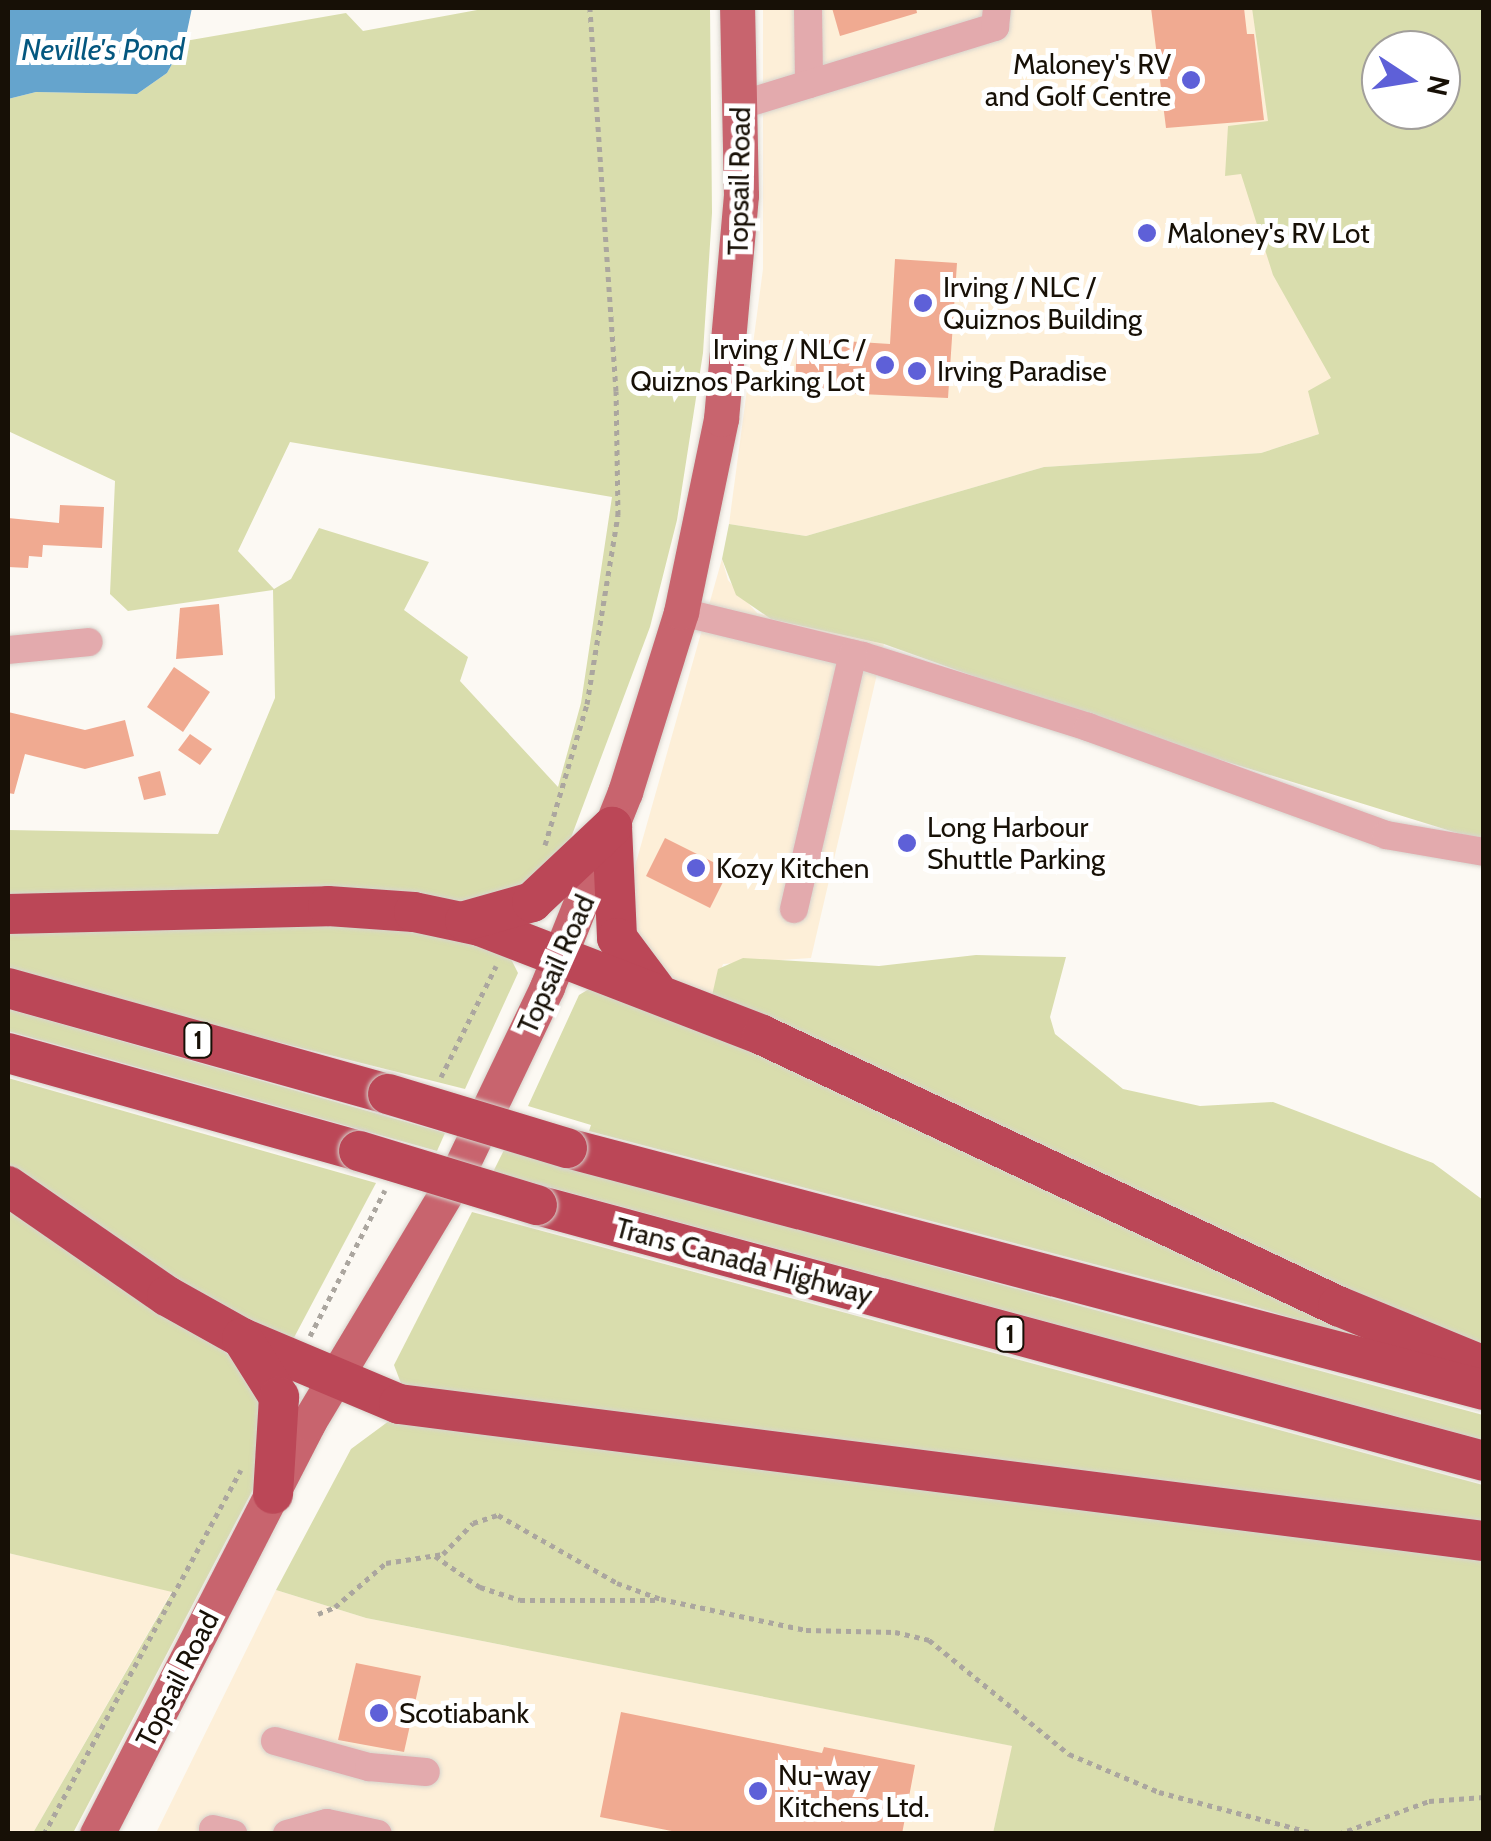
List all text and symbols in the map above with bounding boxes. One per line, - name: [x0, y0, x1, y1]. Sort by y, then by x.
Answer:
- north arrow: [1361, 30, 1461, 130]
- water label: Neville's Pond: [21, 32, 185, 68]
- place label: Maloney's RV and Golf Centre: [985, 47, 1171, 113]
- marker: Maloney's RV and Golf Centre: [1180, 69, 1202, 91]
- text: N: [1420, 73, 1457, 99]
- street label: Topsail Road: [721, 107, 757, 255]
- place label: Maloney's RV Lot: [1167, 216, 1370, 250]
- marker: Maloney's RV Lot: [1136, 222, 1158, 244]
- place label: Irving / NLC / Quiznos Building: [943, 270, 1142, 336]
- marker: Irving / NLC / Quiznos Building: [912, 292, 934, 314]
- place label: Irving / NLC / Quiznos Parking Lot: [630, 332, 865, 398]
- marker: Irving / NLC / Quiznos Parking Lot: [874, 354, 896, 376]
- place label: Irving Paradise: [937, 354, 1107, 388]
- marker: Irving Paradise: [906, 360, 928, 382]
- place label: Long Harbour Shuttle Parking: [927, 810, 1105, 876]
- marker: Long Harbour Shuttle Parking: [896, 832, 918, 854]
- place label: Kozy Kitchen: [716, 851, 869, 885]
- marker: Kozy Kitchen: [685, 857, 707, 879]
- street label: Topsail Road: [510, 889, 602, 1039]
- road number: 1: [183, 1020, 213, 1060]
- street label: Trans Canada Highway: [612, 1211, 876, 1311]
- road number: 1: [995, 1314, 1025, 1354]
- street label: Topsail Road: [128, 1605, 226, 1753]
- place label: Scotiabank: [399, 1696, 529, 1730]
- marker: Scotiabank: [368, 1702, 390, 1724]
- place label: Nu-way Kitchens Ltd.: [778, 1758, 930, 1824]
- marker: Nu-way Kitchens Ltd.: [747, 1780, 769, 1802]

